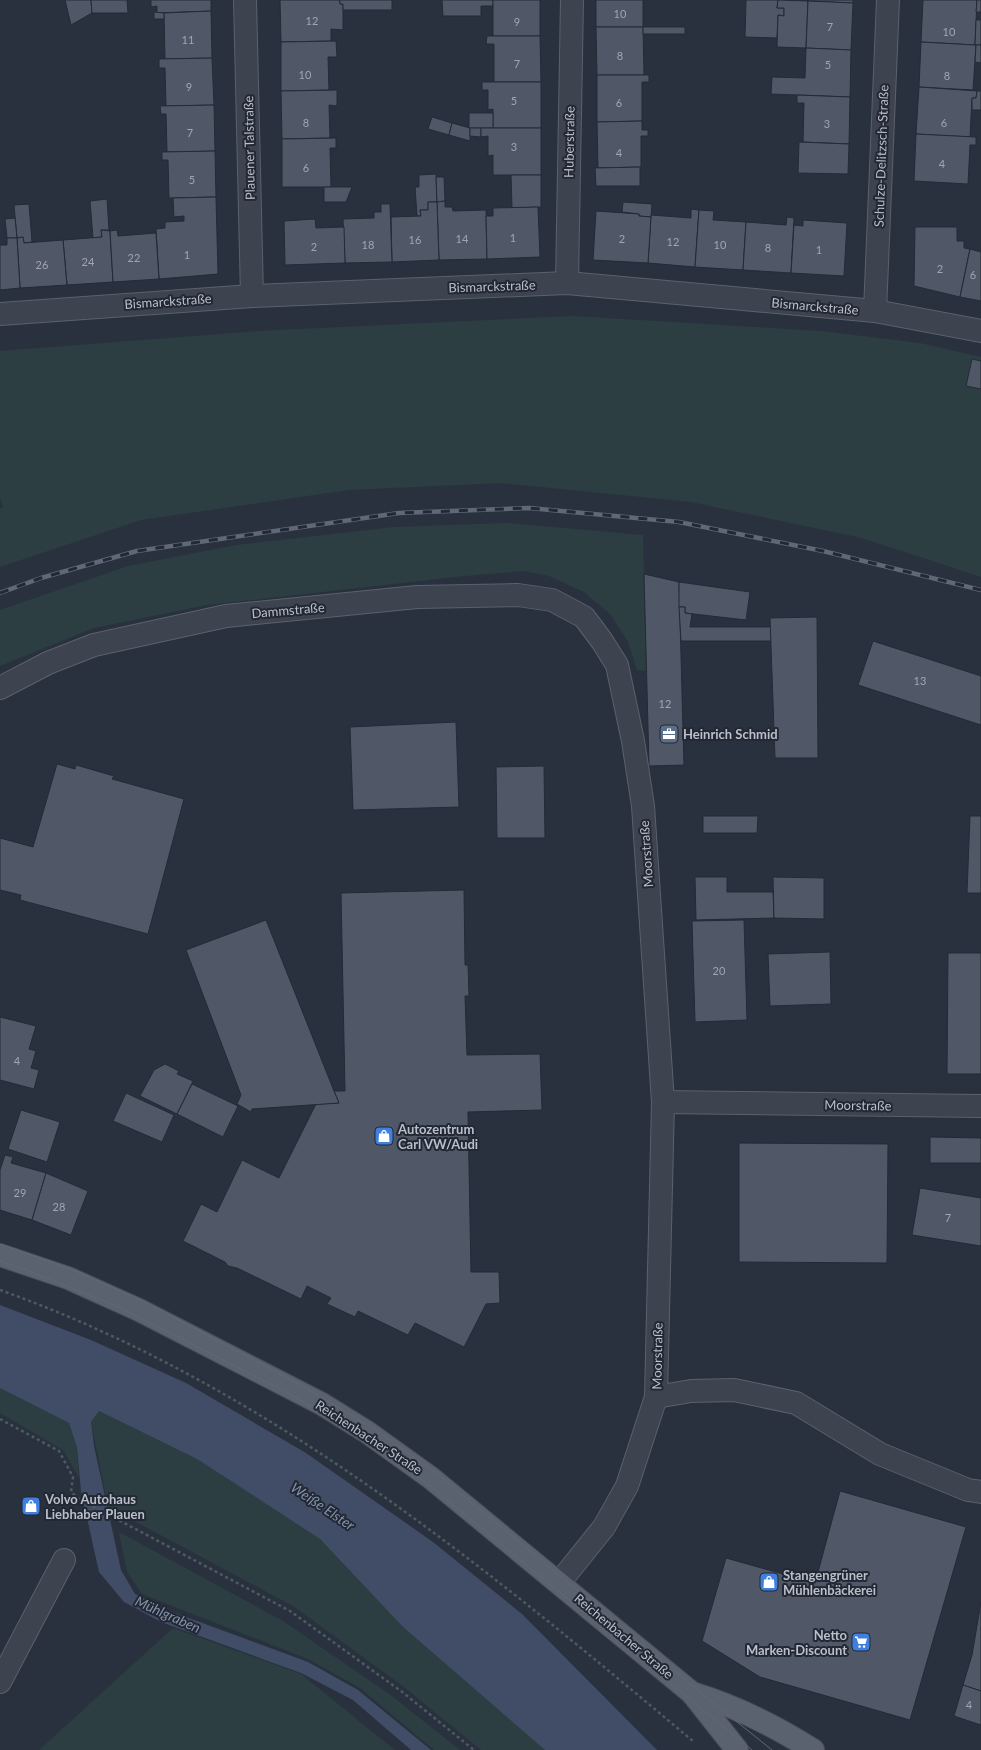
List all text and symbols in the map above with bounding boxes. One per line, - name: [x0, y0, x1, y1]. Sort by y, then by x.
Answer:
- house number: 10: [614, 7, 627, 20]
- house number: 12: [306, 14, 318, 27]
- house number: 9: [514, 15, 520, 28]
- house number: 7: [827, 20, 833, 33]
- house number: 10: [943, 25, 956, 38]
- house number: 11: [182, 33, 194, 46]
- house number: 8: [617, 49, 623, 62]
- house number: 7: [514, 57, 520, 70]
- house number: 5: [825, 58, 831, 71]
- house number: 10: [299, 68, 312, 81]
- house number: 8: [944, 69, 950, 82]
- house number: 9: [186, 80, 192, 93]
- street label: Schulze-Delitzsch-Straße: [871, 84, 891, 227]
- house number: 5: [511, 94, 517, 107]
- street label: Plauener Talstraße: [240, 96, 258, 200]
- house number: 6: [616, 96, 622, 109]
- street label: Huberstraße: [560, 106, 578, 178]
- house number: 8: [303, 116, 309, 129]
- house number: 6: [941, 116, 947, 129]
- house number: 3: [824, 117, 830, 130]
- house number: 7: [187, 126, 193, 139]
- house number: 3: [511, 140, 517, 153]
- house number: 4: [616, 146, 623, 159]
- house number: 4: [939, 157, 946, 170]
- house number: 6: [303, 161, 309, 174]
- house number: 5: [189, 173, 195, 186]
- house number: 1: [510, 231, 516, 244]
- house number: 14: [456, 232, 469, 245]
- house number: 2: [619, 232, 625, 245]
- house number: 16: [409, 233, 421, 246]
- house number: 12: [667, 235, 679, 248]
- house number: 18: [362, 238, 374, 251]
- house number: 10: [714, 238, 727, 251]
- house number: 2: [311, 240, 317, 253]
- house number: 8: [765, 241, 771, 254]
- house number: 1: [816, 243, 822, 256]
- house number: 1: [184, 248, 190, 261]
- house number: 22: [128, 251, 140, 264]
- house number: 24: [82, 255, 95, 268]
- house number: 26: [36, 258, 48, 271]
- house number: 2: [937, 262, 943, 275]
- house number: 6: [970, 268, 976, 281]
- street label: Bismarckstraße: [448, 276, 536, 296]
- street label: Bismarckstraße: [124, 290, 212, 312]
- street label: Bismarckstraße: [771, 294, 859, 318]
- street label: Dammstraße: [251, 599, 325, 621]
- house number: 13: [914, 674, 926, 687]
- house number: 12: [659, 697, 671, 710]
- office icon: Heinrich Schmid: [658, 723, 680, 745]
- place label: Heinrich Schmid: [683, 726, 778, 742]
- street label: Moorstraße: [636, 820, 656, 888]
- house number: 20: [713, 964, 726, 977]
- house number: 4: [14, 1054, 21, 1067]
- street label: Moorstraße: [824, 1096, 892, 1114]
- place label: Autozentrum Carl VW/Audi: [397, 1121, 478, 1152]
- shop icon: Autozentrum Carl VW/Audi: [373, 1125, 395, 1147]
- house number: 29: [14, 1186, 26, 1199]
- house number: 28: [53, 1200, 65, 1213]
- house number: 7: [945, 1211, 951, 1224]
- street label: Moorstraße: [648, 1322, 666, 1390]
- street label: Reichenbacher Straße: [313, 1397, 425, 1478]
- water label: Weiße Elster: [288, 1478, 358, 1534]
- place label: Volvo Autohaus Liebhaber Plauen: [44, 1491, 145, 1522]
- shop icon: Volvo Autohaus Liebhaber Plauen: [20, 1495, 42, 1517]
- place label: Stangengrüner Mühlenbäckerei: [783, 1567, 876, 1598]
- shop icon: Stangengrüner Mühlenbäckerei: [758, 1571, 780, 1593]
- street label: Reichenbacher Straße: [571, 1590, 677, 1682]
- water label: Mühlgraben: [133, 1592, 203, 1636]
- place label: Netto Marken-Discount: [746, 1627, 848, 1658]
- supermarket icon: Netto Marken-Discount: [850, 1631, 872, 1653]
- house number: 4: [966, 1698, 973, 1711]

